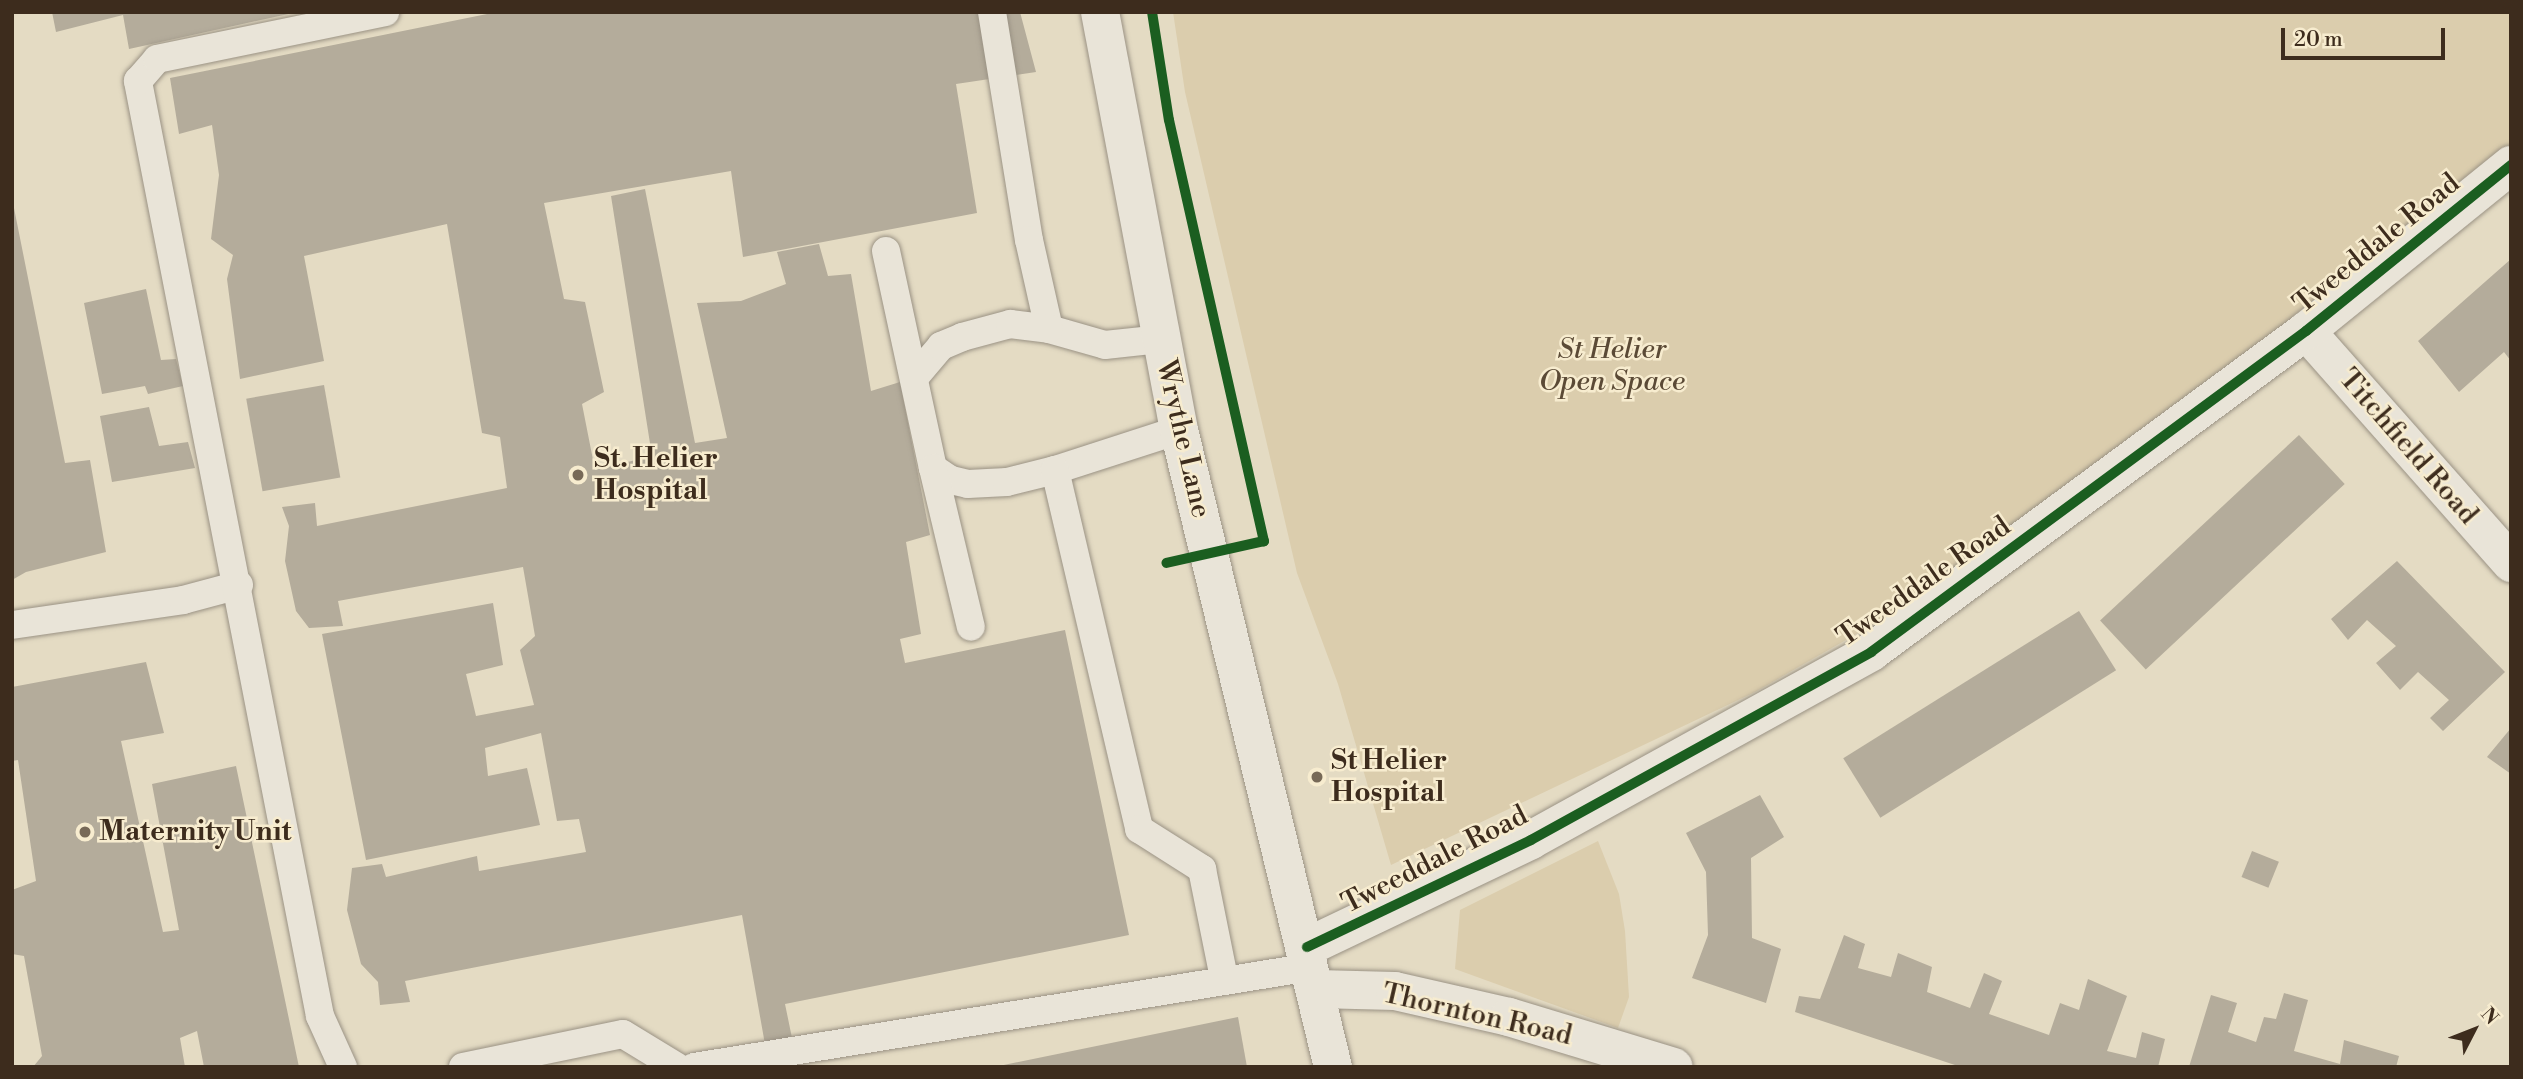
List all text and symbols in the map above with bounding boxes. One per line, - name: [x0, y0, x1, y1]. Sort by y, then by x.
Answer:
- scale bar: [2285, 14, 2450, 58]
- text: 20 m: [2294, 27, 2343, 53]
- street label: Tweeddale Road: [2287, 167, 2467, 321]
- park label: St Helier Open Space: [1539, 333, 1685, 399]
- street label: Wrythe Lane: [1148, 357, 1218, 521]
- street label: Titchfield Road: [2331, 362, 2485, 532]
- place label: St. Helier Hospital: [594, 442, 718, 508]
- marker: St. Helier Hospital: [568, 465, 588, 485]
- street label: Tweeddale Road: [1831, 510, 2017, 654]
- place label: St Helier Hospital: [1331, 744, 1447, 810]
- marker: St Helier Hospital: [1309, 769, 1325, 785]
- street label: Tweeddale Road: [1337, 799, 1533, 921]
- place label: Maternity Unit: [99, 815, 291, 849]
- marker: Maternity Unit: [77, 824, 93, 840]
- street label: Thornton Road: [1379, 977, 1575, 1053]
- north arrow: [2439, 995, 2509, 1065]
- text: N: [2476, 1002, 2504, 1030]

